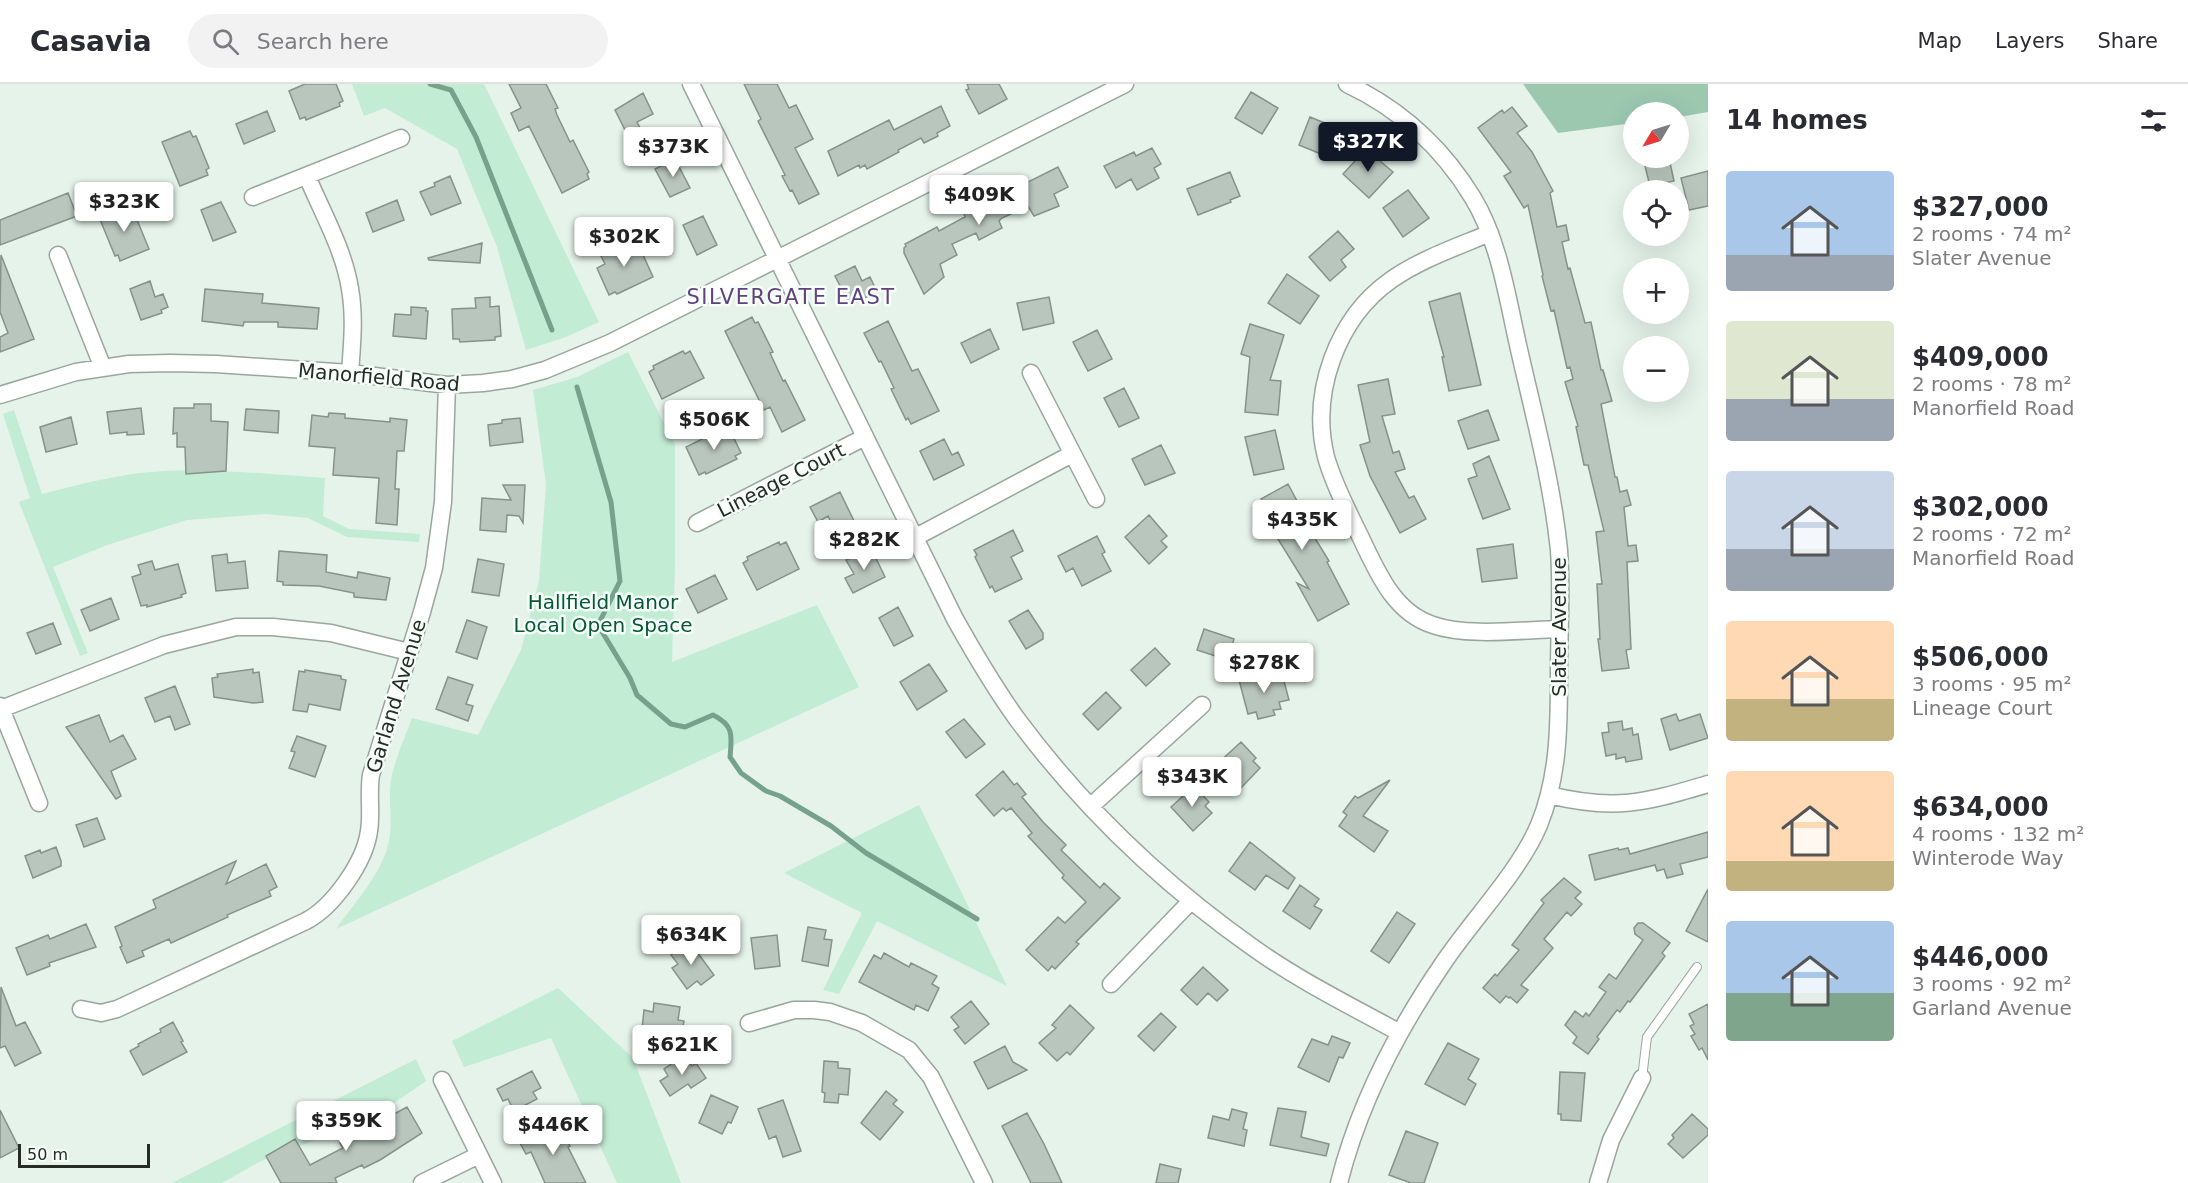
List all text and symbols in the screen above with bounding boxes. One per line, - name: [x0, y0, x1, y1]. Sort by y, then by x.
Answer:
- search box: [188, 14, 608, 68]
- text: Casavia: [30, 25, 152, 58]
- icon: search: [209, 25, 242, 58]
- text: Search here: [257, 29, 389, 54]
- text: Map: [1918, 29, 1962, 53]
- text: Layers: [1995, 29, 2064, 53]
- text: Share: [2097, 29, 2158, 53]
- north arrow: [1623, 102, 1689, 168]
- map controls: [1623, 102, 1689, 402]
- icon: filters: [2137, 104, 2170, 137]
- text: 14 homes: [1726, 105, 1868, 135]
- pin: $327K: [1326, 122, 1410, 173]
- pin: $373K: [631, 127, 715, 178]
- text: $327K: [1332, 129, 1404, 153]
- text: $373K: [637, 134, 709, 158]
- pin: $409K: [937, 175, 1021, 226]
- button: locate: [1623, 180, 1689, 246]
- pin: $323K: [82, 182, 166, 233]
- text: $409K: [943, 182, 1015, 206]
- text: $323K: [88, 189, 160, 213]
- text: $327,000: [1912, 192, 2049, 222]
- icon: home: [1774, 195, 1846, 267]
- pin: $302K: [582, 217, 666, 268]
- text: 2 rooms · 74 m²: [1912, 222, 2072, 246]
- text: $302K: [588, 224, 660, 248]
- text: Slater Avenue: [1912, 246, 2052, 270]
- button: +: [1623, 258, 1689, 324]
- district label: SILVERGATE EAST: [686, 285, 896, 309]
- button: −: [1623, 336, 1689, 402]
- text: $409,000: [1912, 342, 2049, 372]
- icon: home: [1774, 345, 1846, 417]
- street label: Manorfield Road: [297, 358, 461, 396]
- text: 2 rooms · 78 m²: [1912, 372, 2072, 396]
- text: Manorfield Road: [1912, 396, 2074, 420]
- pin: $506K: [672, 400, 756, 451]
- text: $506K: [678, 407, 750, 431]
- street label: Lineage Court: [713, 437, 849, 523]
- text: $302,000: [1912, 492, 2049, 522]
- icon: home: [1774, 495, 1846, 567]
- pin: $435K: [1260, 500, 1344, 551]
- text: $435K: [1266, 507, 1338, 531]
- pin: $282K: [822, 520, 906, 571]
- text: 2 rooms · 72 m²: [1912, 522, 2072, 546]
- text: $282K: [828, 527, 900, 551]
- text: Manorfield Road: [1912, 546, 2074, 570]
- street label: Slater Avenue: [1547, 557, 1571, 697]
- park label: Hallfield Manor Local Open Space: [514, 590, 692, 637]
- street label: Garland Avenue: [361, 616, 431, 776]
- text: $506,000: [1912, 642, 2049, 672]
- pin: $278K: [1222, 643, 1306, 694]
- icon: home: [1774, 645, 1846, 717]
- text: $278K: [1228, 650, 1300, 674]
- text: 3 rooms · 95 m²: [1912, 672, 2072, 696]
- text: Lineage Court: [1912, 696, 2052, 720]
- pin: $343K: [1150, 757, 1234, 808]
- text: $343K: [1156, 764, 1228, 788]
- text: $634,000: [1912, 792, 2049, 822]
- icon: home: [1774, 795, 1846, 867]
- text: 4 rooms · 132 m²: [1912, 822, 2084, 846]
- text: Winterode Way: [1912, 846, 2064, 870]
- pin: $634K: [649, 915, 733, 966]
- text: $634K: [655, 922, 727, 946]
- text: $446,000: [1912, 942, 2049, 972]
- icon: home: [1774, 945, 1846, 1017]
- text: 3 rooms · 92 m²: [1912, 972, 2072, 996]
- text: Garland Avenue: [1912, 996, 2072, 1020]
- pin: $621K: [640, 1025, 724, 1076]
- text: $621K: [646, 1032, 718, 1056]
- pin: $359K: [304, 1101, 388, 1152]
- pin: $446K: [511, 1105, 595, 1156]
- text: $359K: [310, 1108, 382, 1132]
- text: $446K: [517, 1112, 589, 1136]
- scale bar: [18, 1141, 150, 1168]
- text: 50 m: [27, 1145, 68, 1164]

